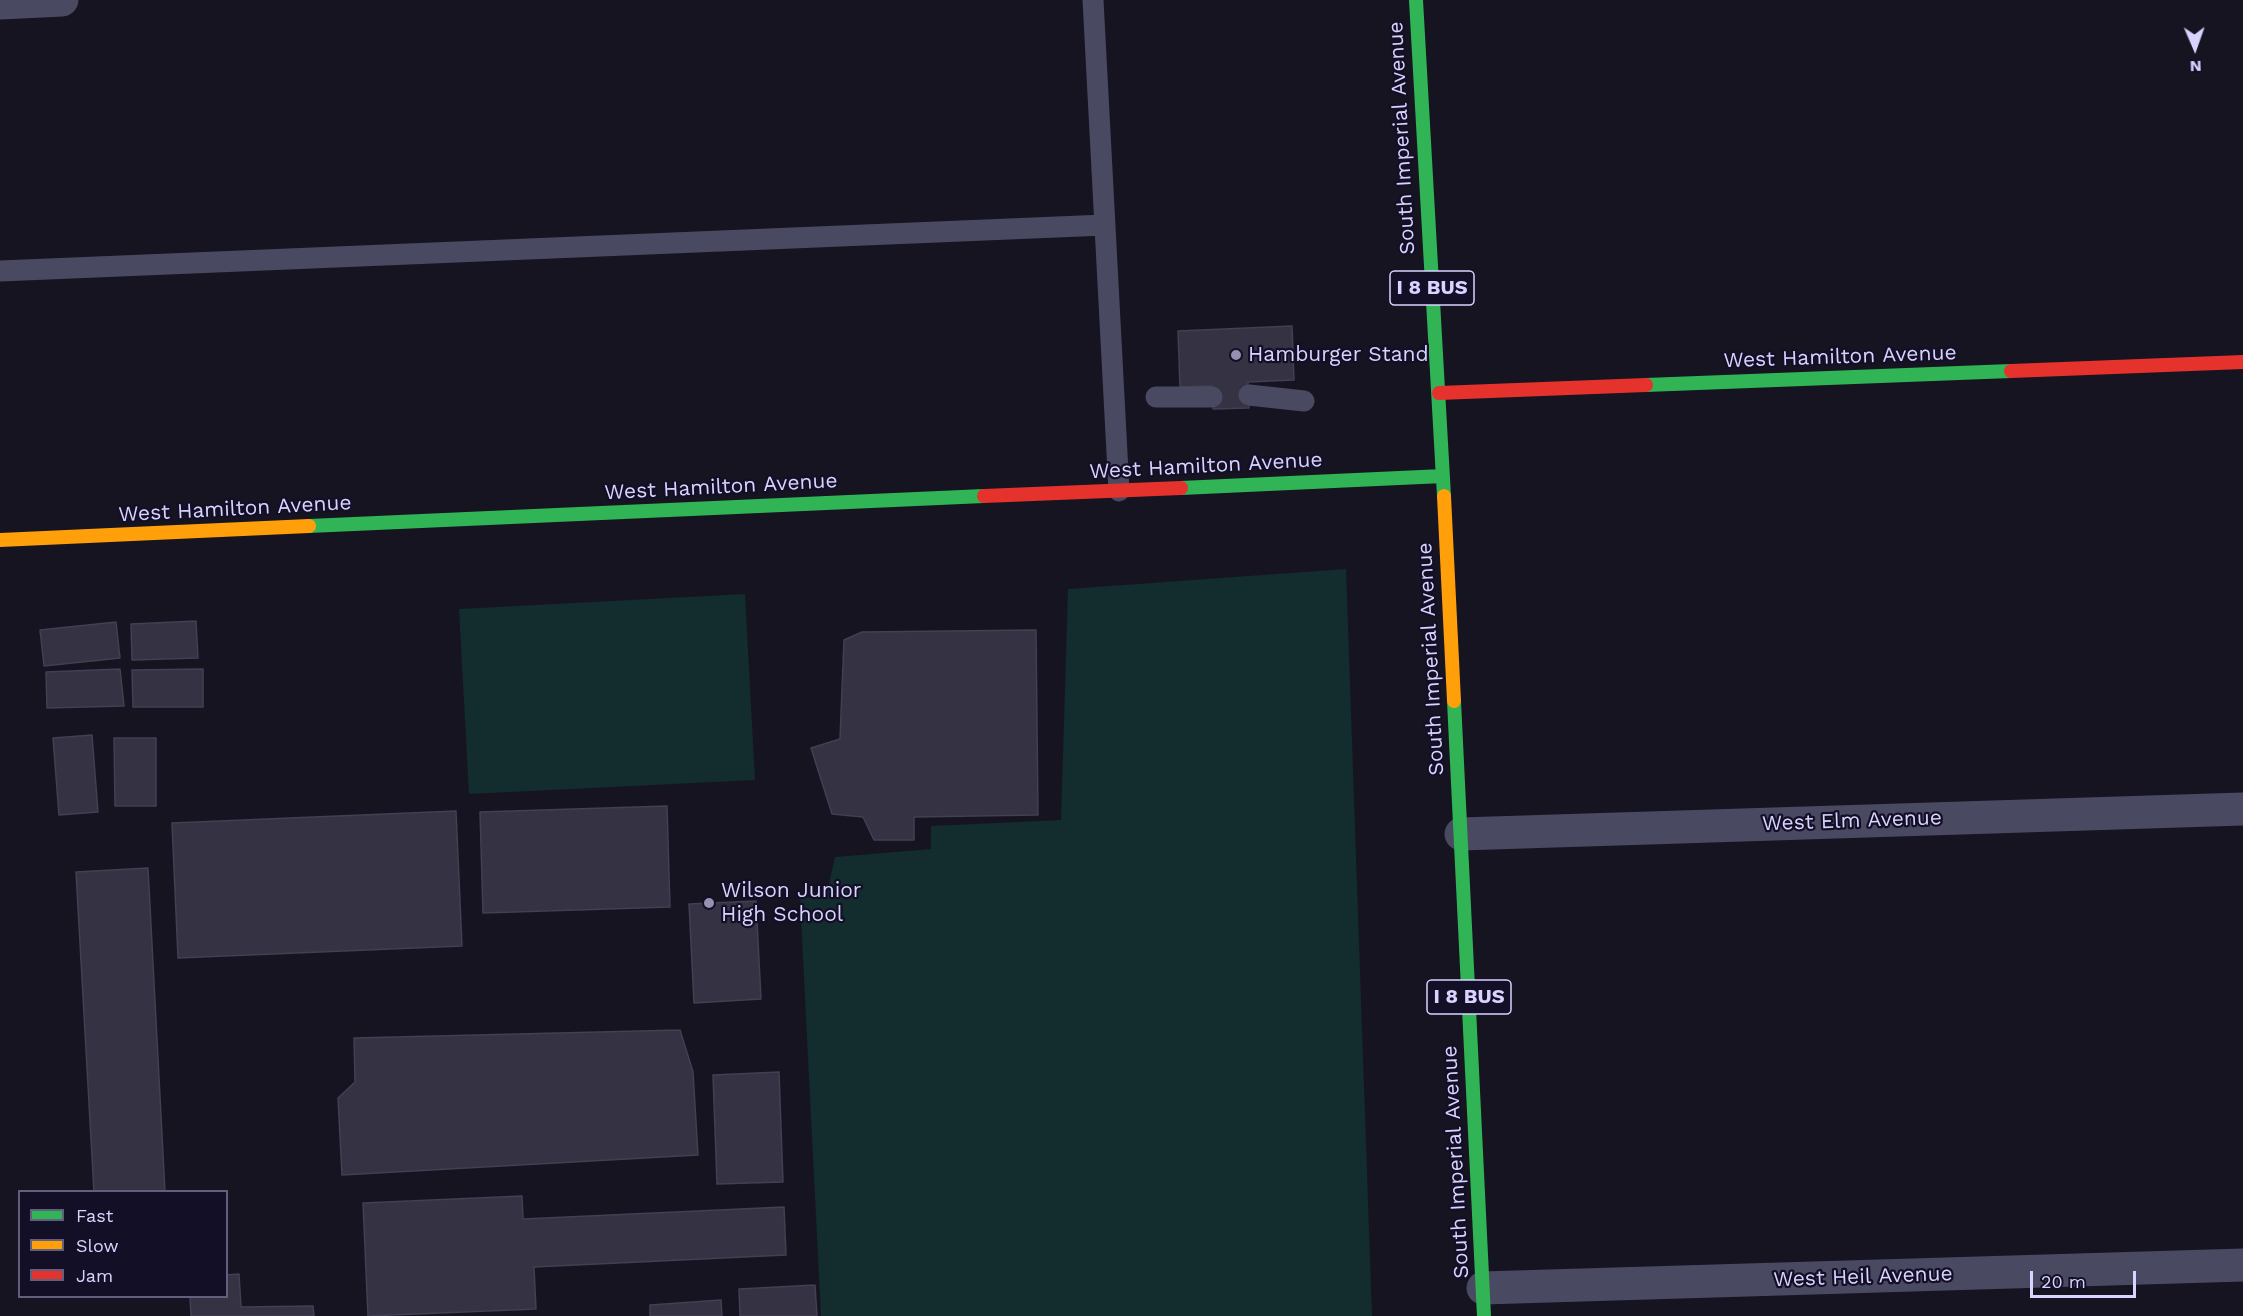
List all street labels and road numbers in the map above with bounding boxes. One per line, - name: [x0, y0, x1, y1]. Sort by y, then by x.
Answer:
- street label: South Imperial Avenue: [1383, 21, 1421, 255]
- road number: I 8 BUS: [1390, 271, 1474, 305]
- street label: West Hamilton Avenue: [1723, 340, 1957, 374]
- street label: West Hamilton Avenue: [1089, 447, 1323, 485]
- street label: West Hamilton Avenue: [604, 468, 838, 506]
- street label: West Hamilton Avenue: [118, 490, 352, 528]
- street label: South Imperial Avenue: [1412, 542, 1450, 776]
- street label: West Elm Avenue: [1762, 805, 1942, 837]
- road number: I 8 BUS: [1427, 980, 1511, 1014]
- street label: South Imperial Avenue: [1437, 1045, 1475, 1279]
- street label: West Heil Avenue: [1773, 1261, 1953, 1293]

